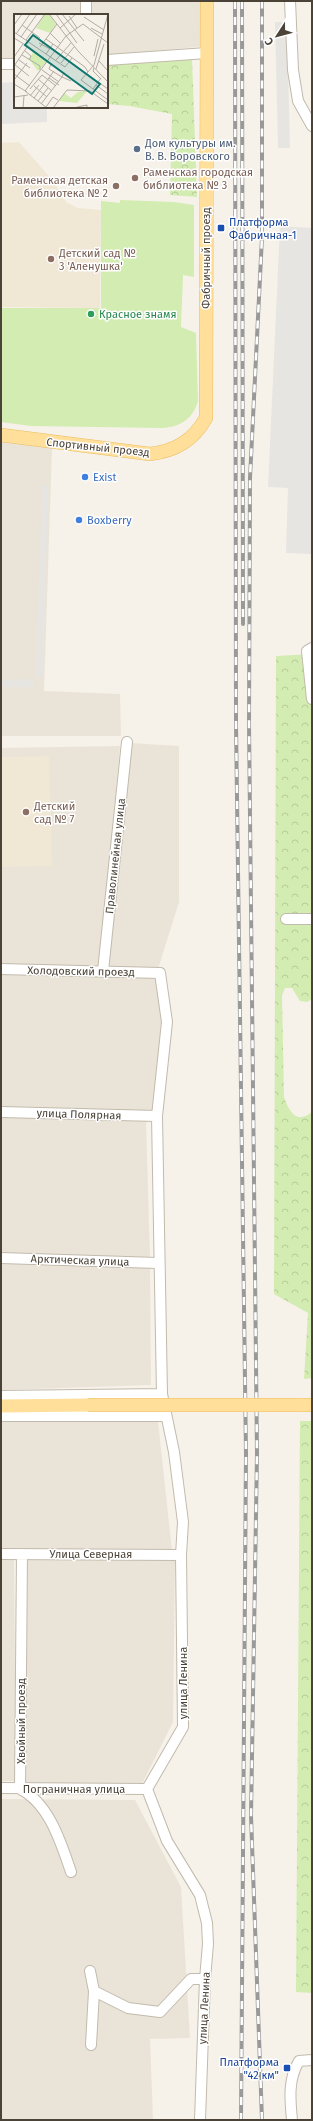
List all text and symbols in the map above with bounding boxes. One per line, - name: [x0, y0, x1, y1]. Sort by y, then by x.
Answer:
- inset map: [14, 14, 108, 108]
- north arrow: [257, 16, 297, 56]
- text: С: [262, 35, 276, 48]
- place label: Дом культуры им. В. В. Воровского: [144, 137, 236, 163]
- marker: Дом культуры им. В. В. Воровского: [132, 144, 142, 154]
- place label: Раменская городская библиотека № 3: [143, 166, 253, 192]
- marker: Раменская городская библиотека № 3: [130, 173, 140, 183]
- place label: Раменская детская библиотека № 2: [11, 174, 108, 200]
- marker: Раменская детская библиотека № 2: [111, 181, 121, 191]
- street label: Фабричный проезд: [200, 207, 213, 309]
- place label: Платформа Фабричная-1: [229, 216, 296, 242]
- marker: Платформа Фабричная-1: [216, 223, 226, 233]
- place label: Детский сад № 3 'Аленушка': [58, 247, 136, 273]
- marker: Детский сад № 3 'Аленушка': [46, 254, 56, 264]
- place label: Красное знамя: [99, 308, 176, 321]
- marker: Красное знамя: [86, 309, 96, 319]
- street label: Спортивный проезд: [46, 436, 150, 459]
- place label: Exist: [93, 471, 116, 484]
- marker: Exist: [80, 472, 90, 482]
- place label: Boxberry: [87, 514, 132, 527]
- marker: Boxberry: [74, 515, 84, 525]
- street label: Праволинейная улица: [103, 797, 128, 915]
- place label: Детский сад № 7: [33, 800, 75, 826]
- marker: Детский сад № 7: [21, 807, 31, 817]
- street label: Холодовский проезд: [27, 964, 135, 979]
- street label: улица Полярная: [36, 1107, 122, 1122]
- street label: Арктическая улица: [30, 1252, 129, 1269]
- street label: Улица Северная: [50, 1548, 132, 1561]
- street label: улица Ленина: [177, 1647, 190, 1719]
- street label: Хвойный проезд: [15, 1678, 28, 1764]
- street label: Пограничная улица: [23, 1783, 125, 1796]
- street label: улица Ленина: [196, 1972, 213, 2045]
- place label: Платформа "42 км": [219, 2056, 279, 2082]
- marker: Платформа "42 км": [282, 2063, 292, 2073]

